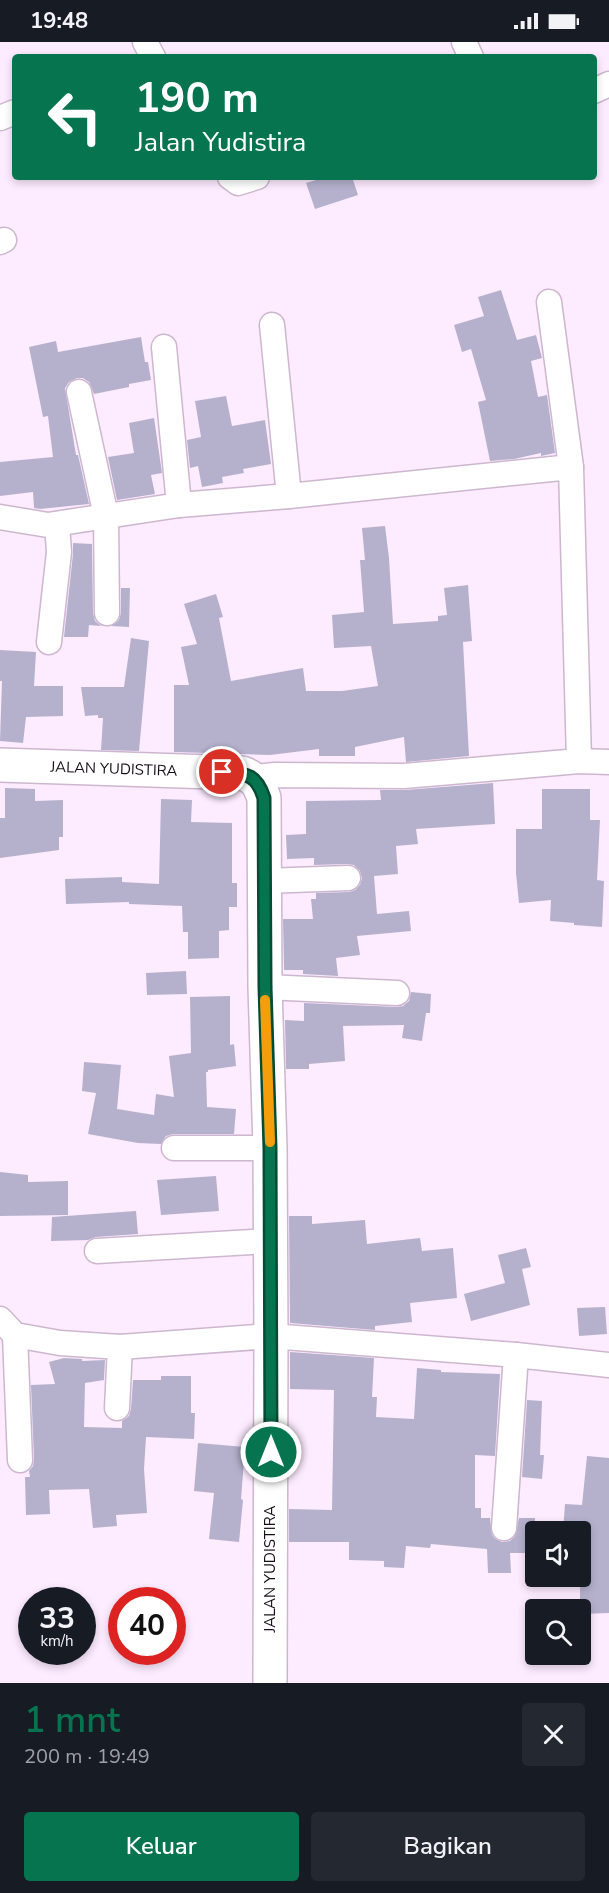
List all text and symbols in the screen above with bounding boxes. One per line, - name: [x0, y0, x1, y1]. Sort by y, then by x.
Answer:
- text: 19:48: [30, 6, 88, 36]
- text: 190 m: [135, 70, 259, 127]
- icon: left: [36, 78, 114, 156]
- text: Jalan Yudistira: [135, 124, 306, 161]
- pin: [196, 746, 247, 797]
- icon: arrive: [205, 755, 238, 788]
- street label: JALAN YUDISTIRA: [49, 757, 178, 781]
- position arrow: [239, 1420, 303, 1484]
- street label: JALAN YUDISTIRA: [260, 1505, 280, 1634]
- map controls: [525, 1521, 591, 1665]
- button: sound: [525, 1521, 591, 1587]
- speed limit sign: 40: [108, 1587, 186, 1665]
- text: 33: [39, 1598, 75, 1639]
- button: search: [525, 1599, 591, 1665]
- text: km/h: [40, 1631, 74, 1651]
- text: 1 mnt: [24, 1696, 120, 1745]
- button: close: [522, 1703, 585, 1766]
- text: 200 m · 19:49: [24, 1743, 150, 1770]
- button: Keluar: [24, 1812, 299, 1881]
- button: Bagikan: [311, 1812, 585, 1881]

